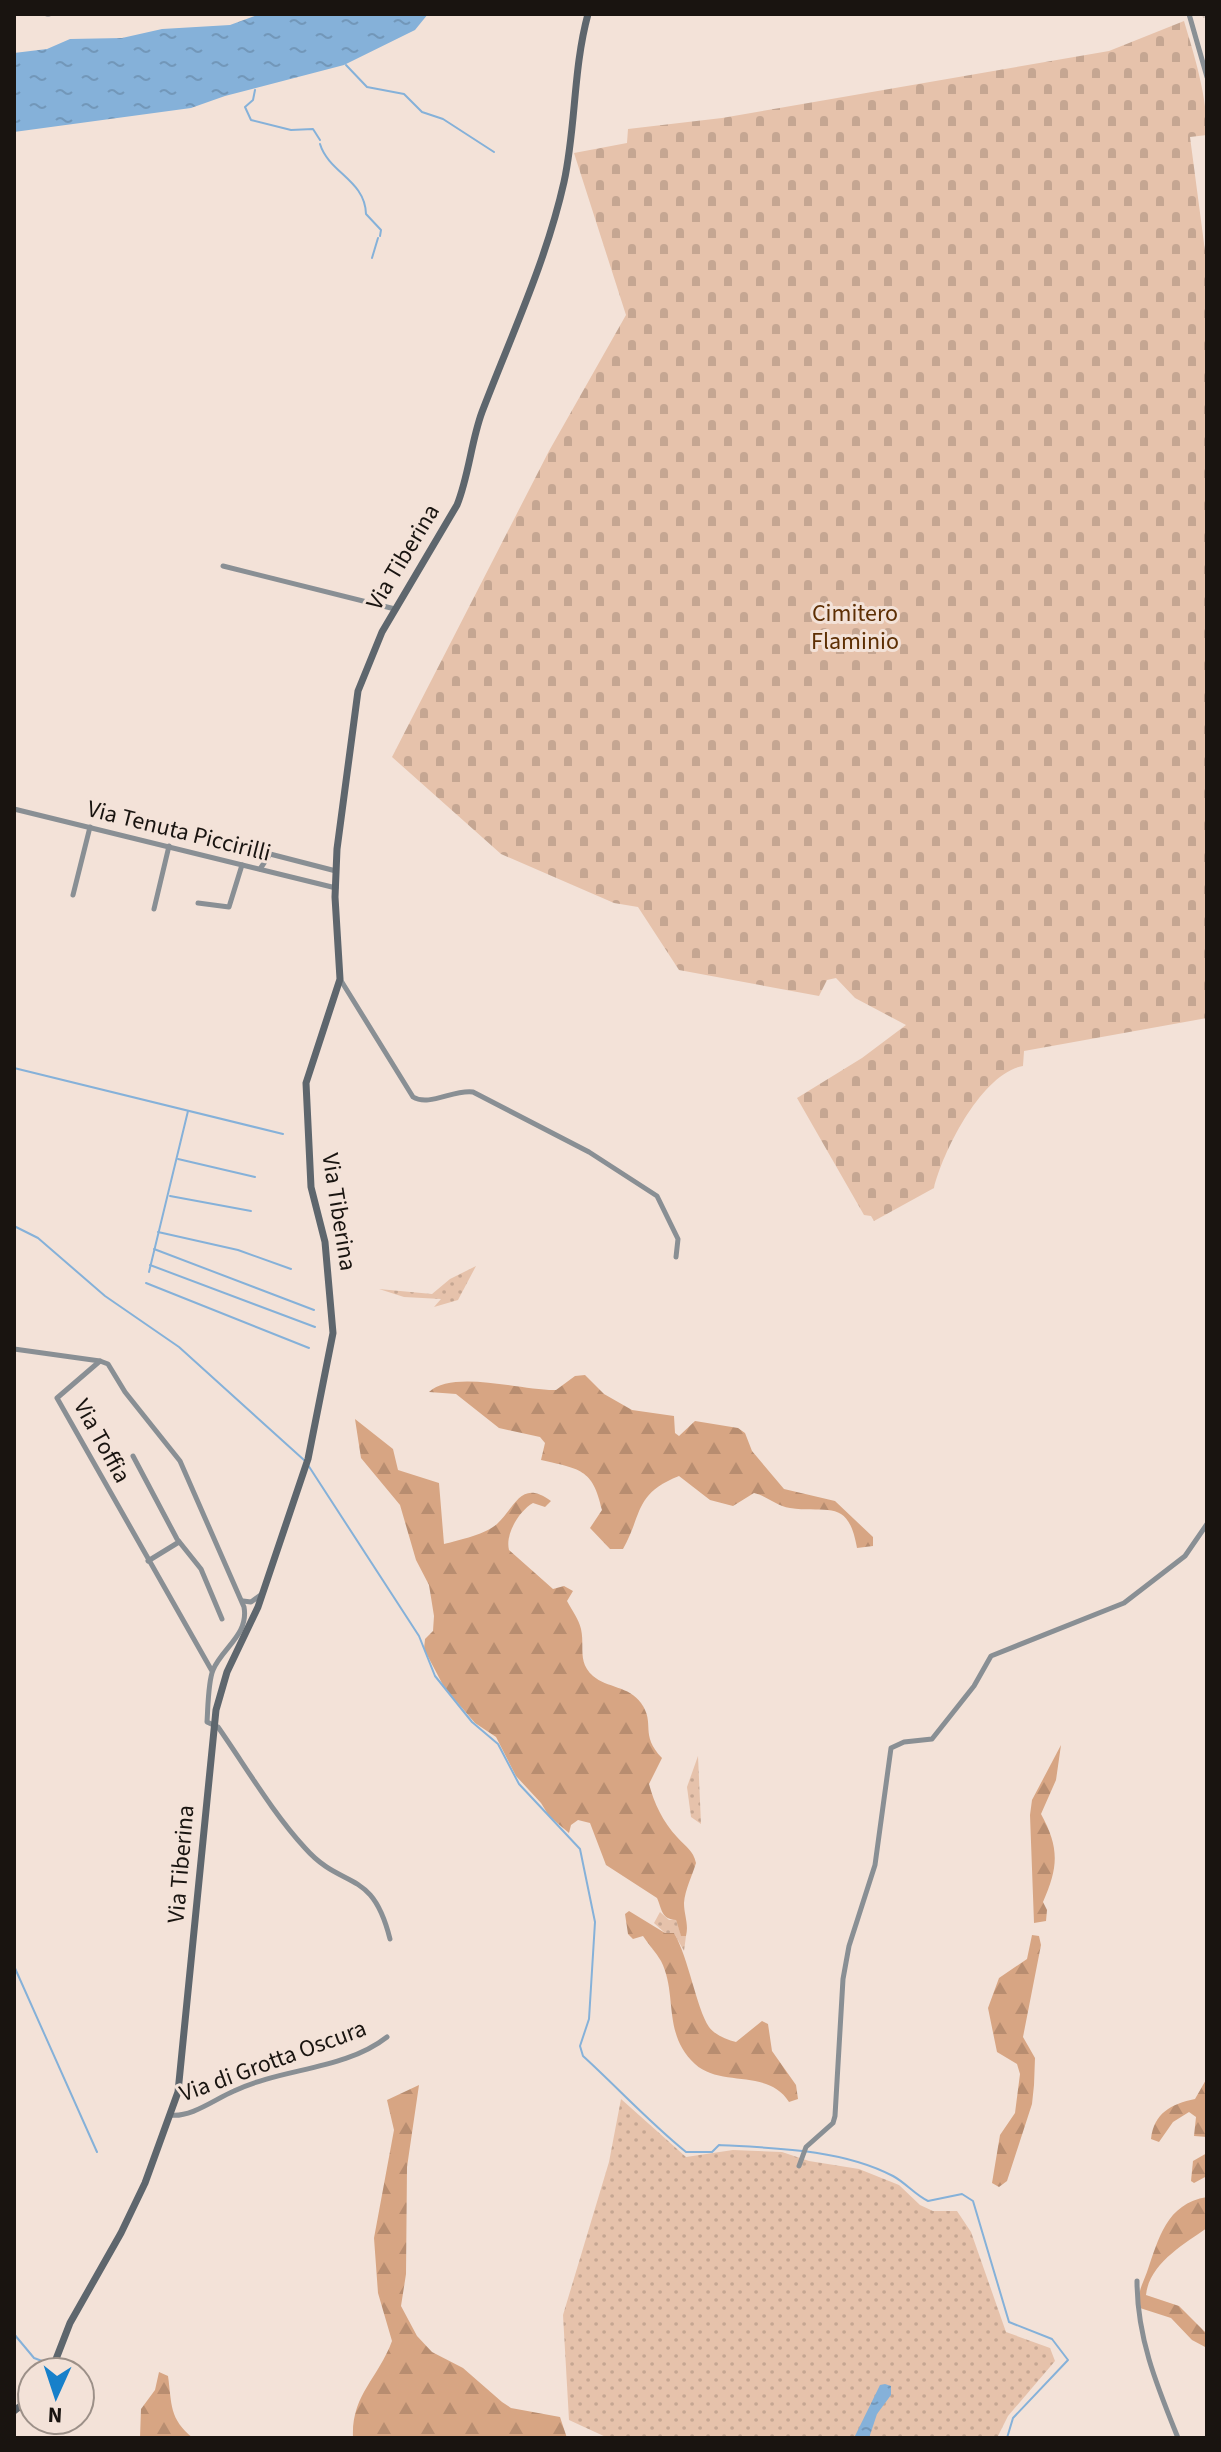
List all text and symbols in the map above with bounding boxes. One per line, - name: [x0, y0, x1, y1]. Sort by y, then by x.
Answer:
- street label: Via Tiberina: [357, 497, 449, 617]
- park label: Cimitero Flaminio: [811, 596, 899, 659]
- street label: Via Tenuta Piccirilli: [83, 791, 275, 871]
- street label: Via Tiberina: [312, 1151, 366, 1273]
- street label: Via Toffia: [65, 1393, 139, 1489]
- street label: Via Tiberina: [158, 1803, 204, 1925]
- street label: Via di Grotta Oscura: [175, 2011, 371, 2111]
- north arrow: [16, 2356, 96, 2436]
- text: N: [47, 2399, 63, 2431]

